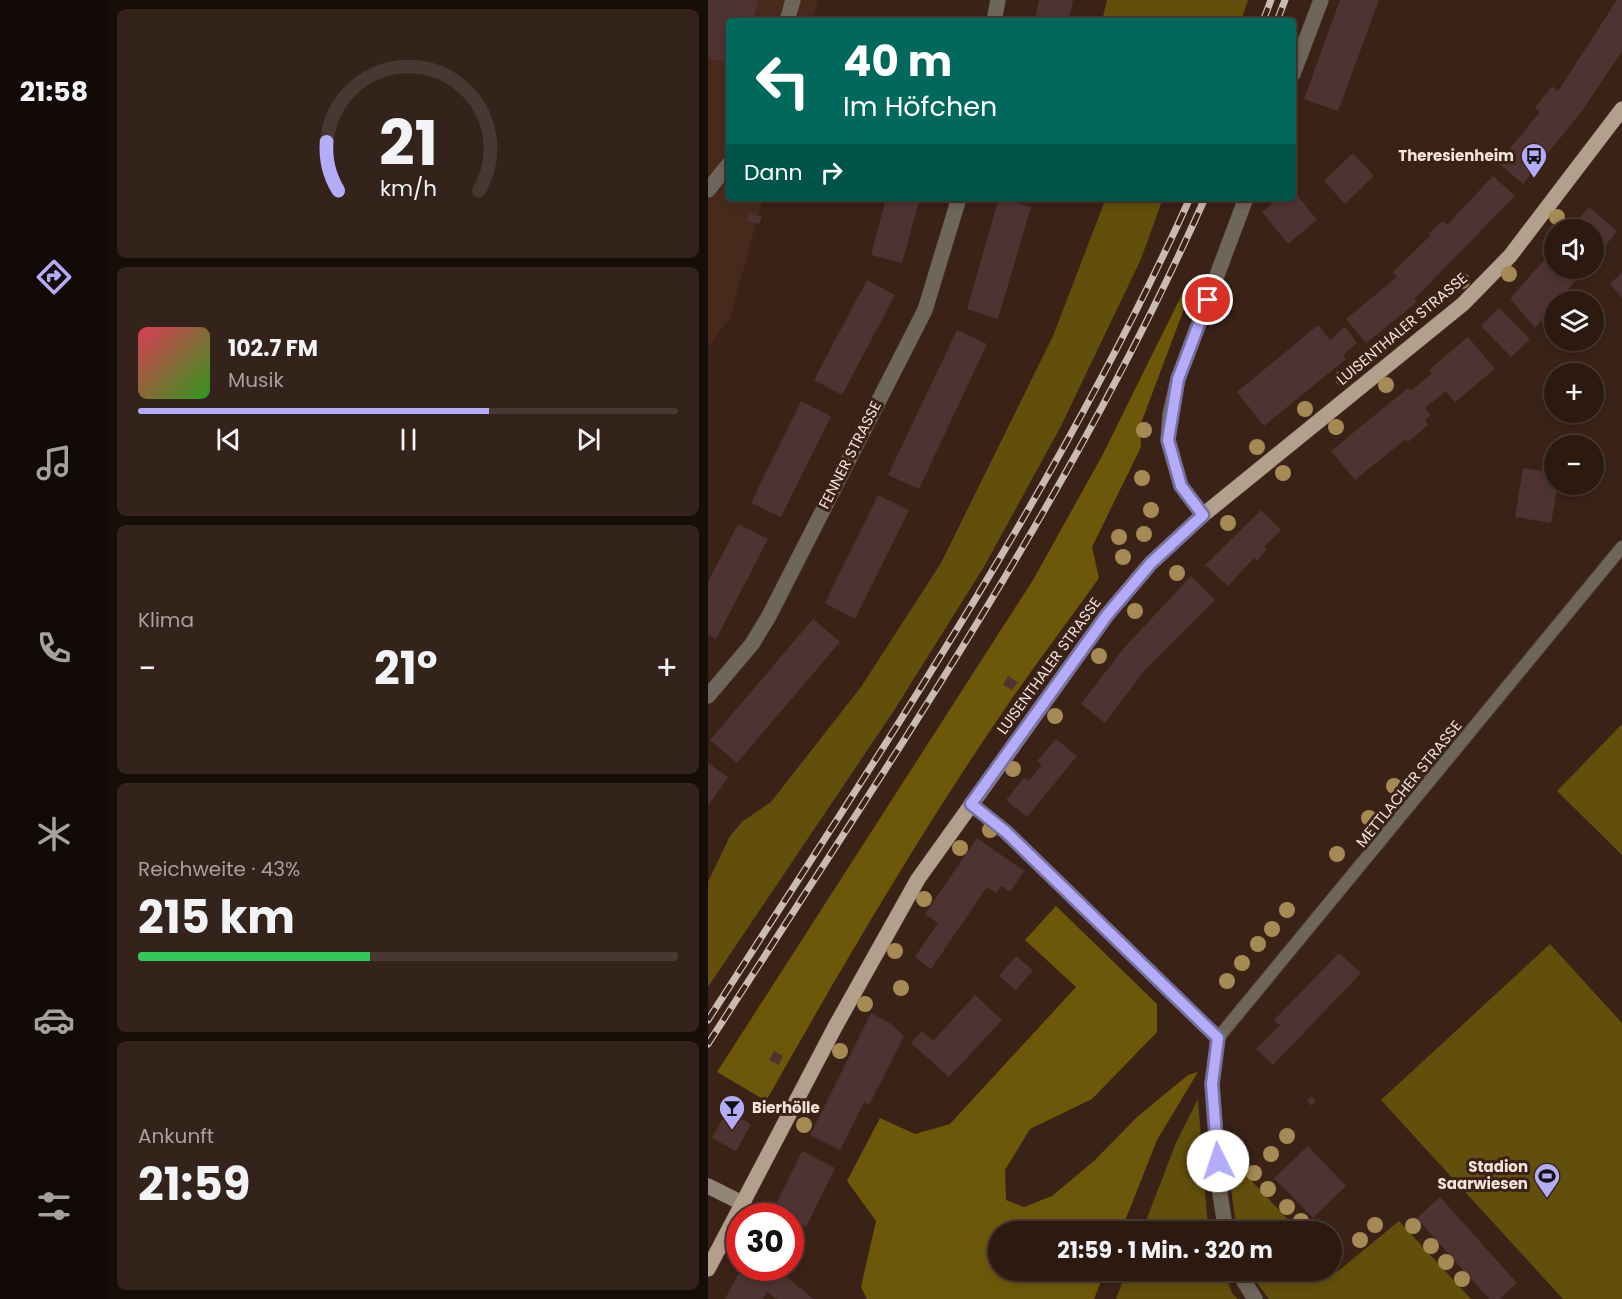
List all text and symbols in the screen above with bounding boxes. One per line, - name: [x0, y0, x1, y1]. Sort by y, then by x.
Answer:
- text: 40 m: [843, 32, 952, 91]
- icon: left: [744, 42, 822, 120]
- text: 21:58: [20, 73, 88, 110]
- text: Im Höfchen: [843, 88, 997, 125]
- text: 21: [378, 99, 438, 187]
- bus stop icon: Theresienheim: [1519, 141, 1549, 179]
- place label: Theresienheim: [1398, 145, 1514, 166]
- icon: right: [815, 156, 848, 189]
- text: Dann: [744, 157, 803, 188]
- text: km/h: [379, 173, 437, 204]
- map controls: [1544, 219, 1604, 495]
- button: sound: [1544, 219, 1604, 279]
- icon: directions: [33, 256, 75, 298]
- street label: LUISENTHALER STRASSE: [1332, 268, 1472, 390]
- pin: [1182, 274, 1233, 325]
- icon: arrive: [1191, 283, 1224, 316]
- button: layers: [1544, 291, 1604, 351]
- text: 102.7 FM: [228, 333, 318, 364]
- button: +: [1544, 363, 1604, 423]
- text: Musik: [228, 366, 284, 394]
- street label: FENNER STRASSE: [813, 397, 886, 512]
- icon: previous: [212, 423, 245, 456]
- icon: pause: [392, 423, 425, 456]
- icon: next: [572, 423, 605, 456]
- button: −: [1544, 435, 1604, 495]
- icon: music: [33, 442, 75, 484]
- street label: LUISENTHALER STRASSE: [992, 593, 1105, 739]
- text: Klima: [138, 606, 194, 634]
- icon: phone: [33, 627, 75, 669]
- text: 21°: [374, 637, 438, 700]
- text: −: [138, 645, 156, 692]
- text: +: [655, 645, 678, 692]
- street label: METTLACHER STRASSE: [1351, 716, 1466, 852]
- icon: climate: [33, 813, 75, 855]
- text: Reichweite · 43%: [138, 855, 300, 883]
- text: 215 km: [138, 886, 295, 949]
- icon: car: [33, 999, 75, 1041]
- bar icon: Bierhölle: [717, 1093, 747, 1131]
- place label: Bierhölle: [752, 1097, 820, 1118]
- text: Ankunft: [138, 1122, 214, 1150]
- position arrow: [1186, 1129, 1250, 1193]
- text: 21:59: [138, 1153, 250, 1216]
- place label: Stadion Saarwiesen: [1438, 1156, 1528, 1194]
- sports icon: Stadion Saarwiesen: [1532, 1161, 1562, 1199]
- icon: filters: [33, 1185, 75, 1227]
- speed limit sign: 30: [726, 1203, 804, 1281]
- text: 21:59 · 1 Min. · 320 m: [1057, 1235, 1273, 1266]

